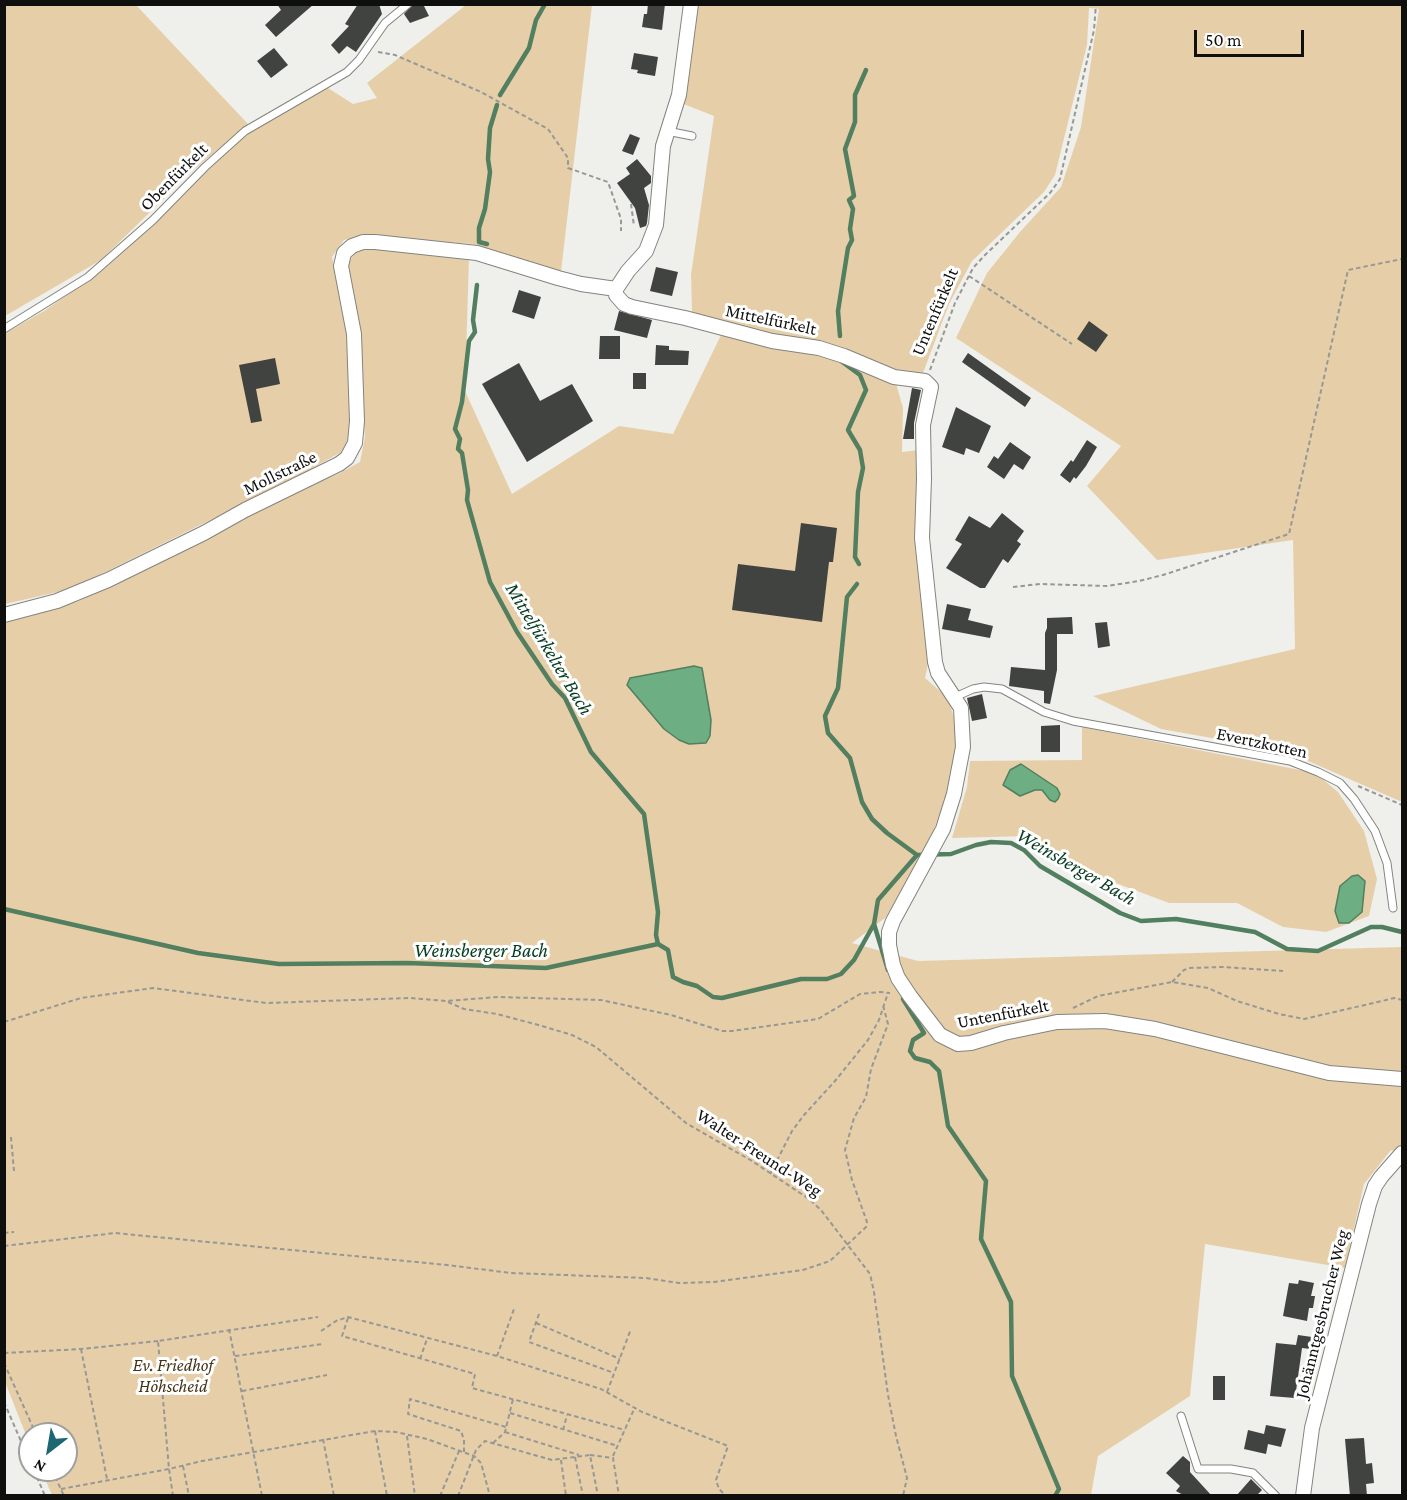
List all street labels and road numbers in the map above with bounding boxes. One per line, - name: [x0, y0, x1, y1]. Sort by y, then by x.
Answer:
- street label: Obenfürkelt: [136, 139, 212, 215]
- street label: Untenfürkelt: [907, 265, 963, 359]
- street label: Mittelfürkelt: [724, 300, 818, 340]
- street label: Mollstraße: [240, 446, 320, 500]
- street label: Evertzkotten: [1215, 723, 1309, 763]
- street label: Untenfürkelt: [955, 995, 1051, 1033]
- street label: Walter-Freund-Weg: [692, 1104, 826, 1202]
- street label: Johänntgesbrucher Weg: [1291, 1227, 1353, 1401]

